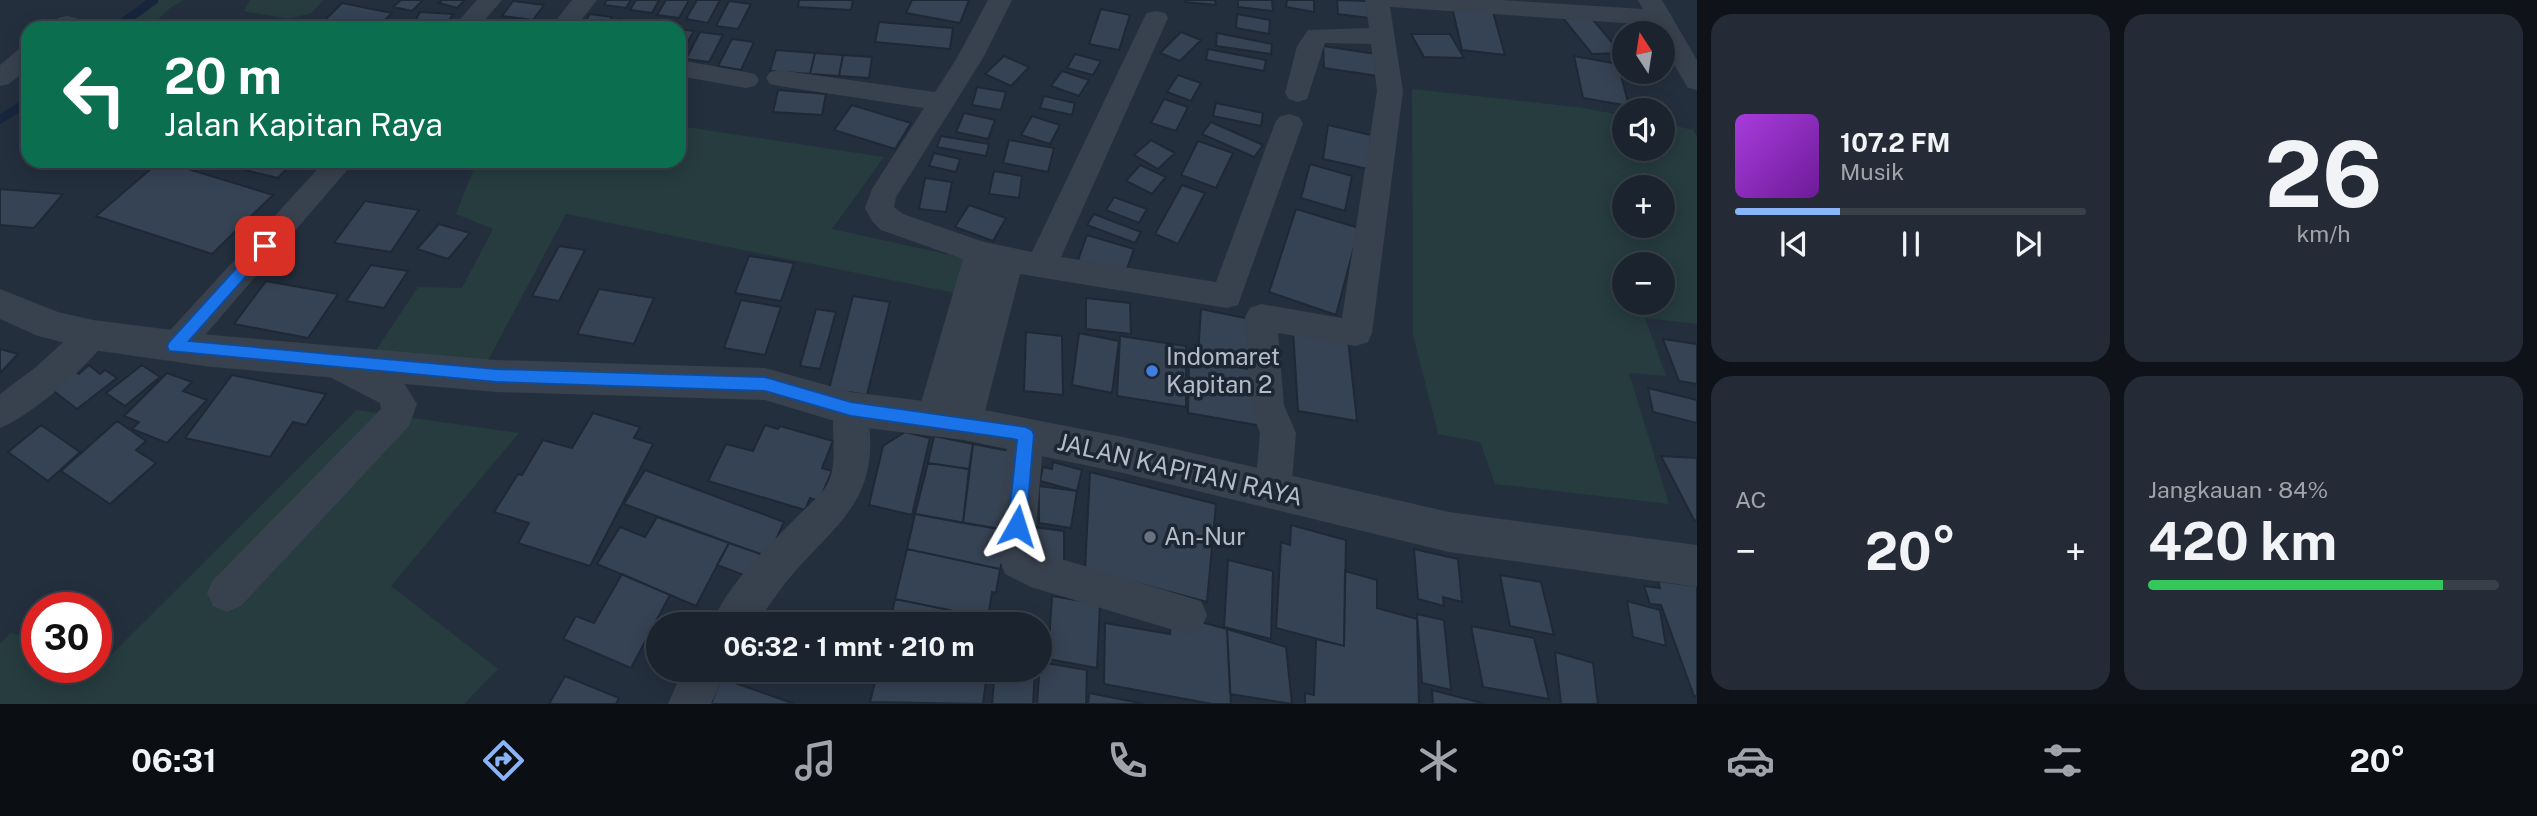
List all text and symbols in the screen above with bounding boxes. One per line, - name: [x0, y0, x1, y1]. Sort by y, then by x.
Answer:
- north arrow: [1612, 21, 1675, 84]
- map controls: [1612, 21, 1675, 315]
- text: 20 m: [164, 47, 282, 105]
- icon: left: [49, 49, 140, 140]
- button: sound: [1612, 98, 1675, 161]
- text: Jalan Kapitan Raya: [164, 106, 443, 143]
- text: 26: [2265, 121, 2382, 227]
- text: 107.2 FM: [1840, 127, 1950, 158]
- text: Musik: [1840, 158, 1904, 185]
- button: +: [1612, 175, 1675, 238]
- pin: [235, 216, 295, 276]
- text: km/h: [2296, 220, 2351, 247]
- icon: previous: [1775, 225, 1813, 263]
- icon: pause: [1892, 225, 1930, 263]
- icon: next: [2009, 225, 2047, 263]
- icon: arrive: [246, 227, 284, 265]
- button: −: [1612, 252, 1675, 315]
- place label: Indomaret Kapitan 2: [1166, 342, 1280, 398]
- marker: Indomaret Kapitan 2: [1144, 363, 1160, 379]
- street label: JALAN KAPITAN RAYA: [1055, 427, 1306, 511]
- text: Jangkauan · 84%: [2148, 476, 2328, 503]
- text: AC: [1735, 486, 1766, 513]
- position arrow: [980, 489, 1054, 563]
- text: 420 km: [2148, 511, 2337, 572]
- text: 20°: [1865, 521, 1956, 582]
- place label: An-Nur: [1164, 522, 1246, 550]
- marker: An-Nur: [1142, 529, 1158, 545]
- text: −: [1735, 529, 1756, 574]
- text: +: [2065, 529, 2086, 574]
- speed limit sign: 30: [21, 592, 112, 683]
- text: 06:32 · 1 mnt · 210 m: [723, 631, 975, 662]
- icon: directions: [479, 736, 528, 785]
- icon: music: [791, 736, 840, 785]
- icon: phone: [1103, 736, 1152, 785]
- icon: climate: [1414, 736, 1463, 785]
- icon: car: [1726, 736, 1775, 785]
- icon: filters: [2038, 736, 2087, 785]
- text: 06:31: [131, 742, 217, 779]
- text: 20°: [2349, 742, 2406, 779]

